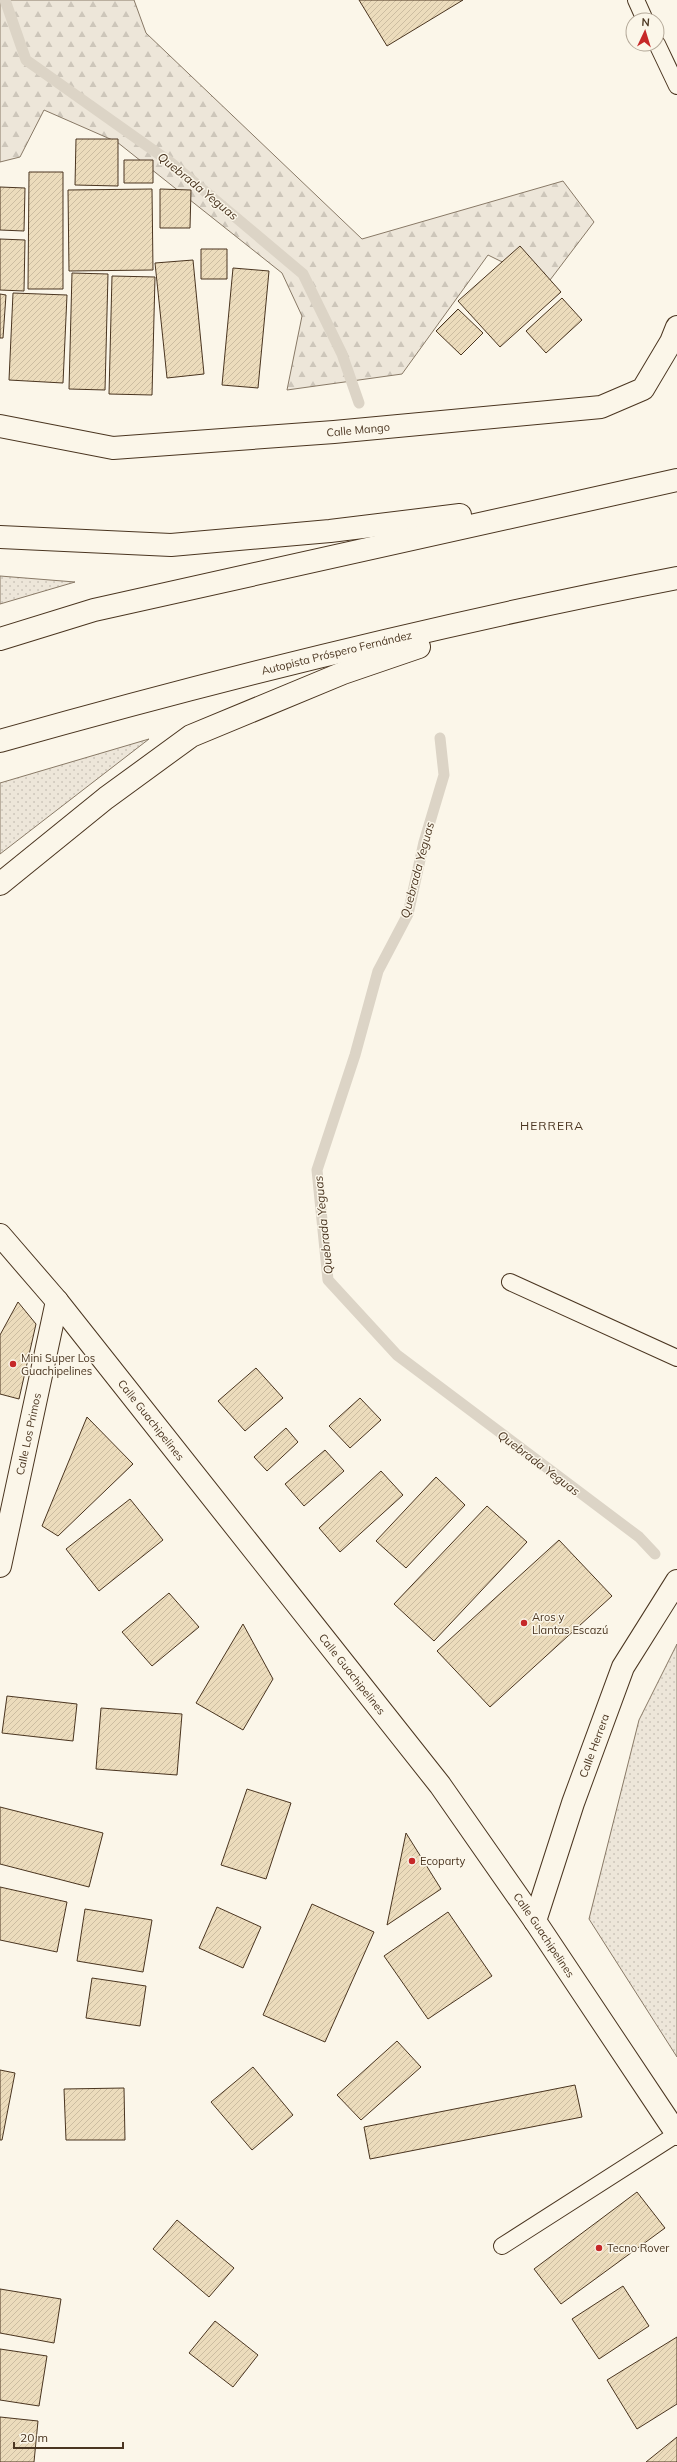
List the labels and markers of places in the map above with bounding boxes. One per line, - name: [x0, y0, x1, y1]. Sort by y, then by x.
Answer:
- place label: Mini Super Los Guachipelines: [21, 1351, 95, 1378]
- marker: Mini Super Los Guachipelines: [8, 1359, 18, 1369]
- place label: Aros y Llantas Escazú: [532, 1610, 608, 1637]
- marker: Aros y Llantas Escazú: [519, 1618, 529, 1628]
- place label: Ecoparty: [420, 1854, 465, 1868]
- marker: Ecoparty: [407, 1856, 417, 1866]
- place label: Tecno Rover: [607, 2241, 669, 2255]
- marker: Tecno Rover: [594, 2243, 604, 2253]

